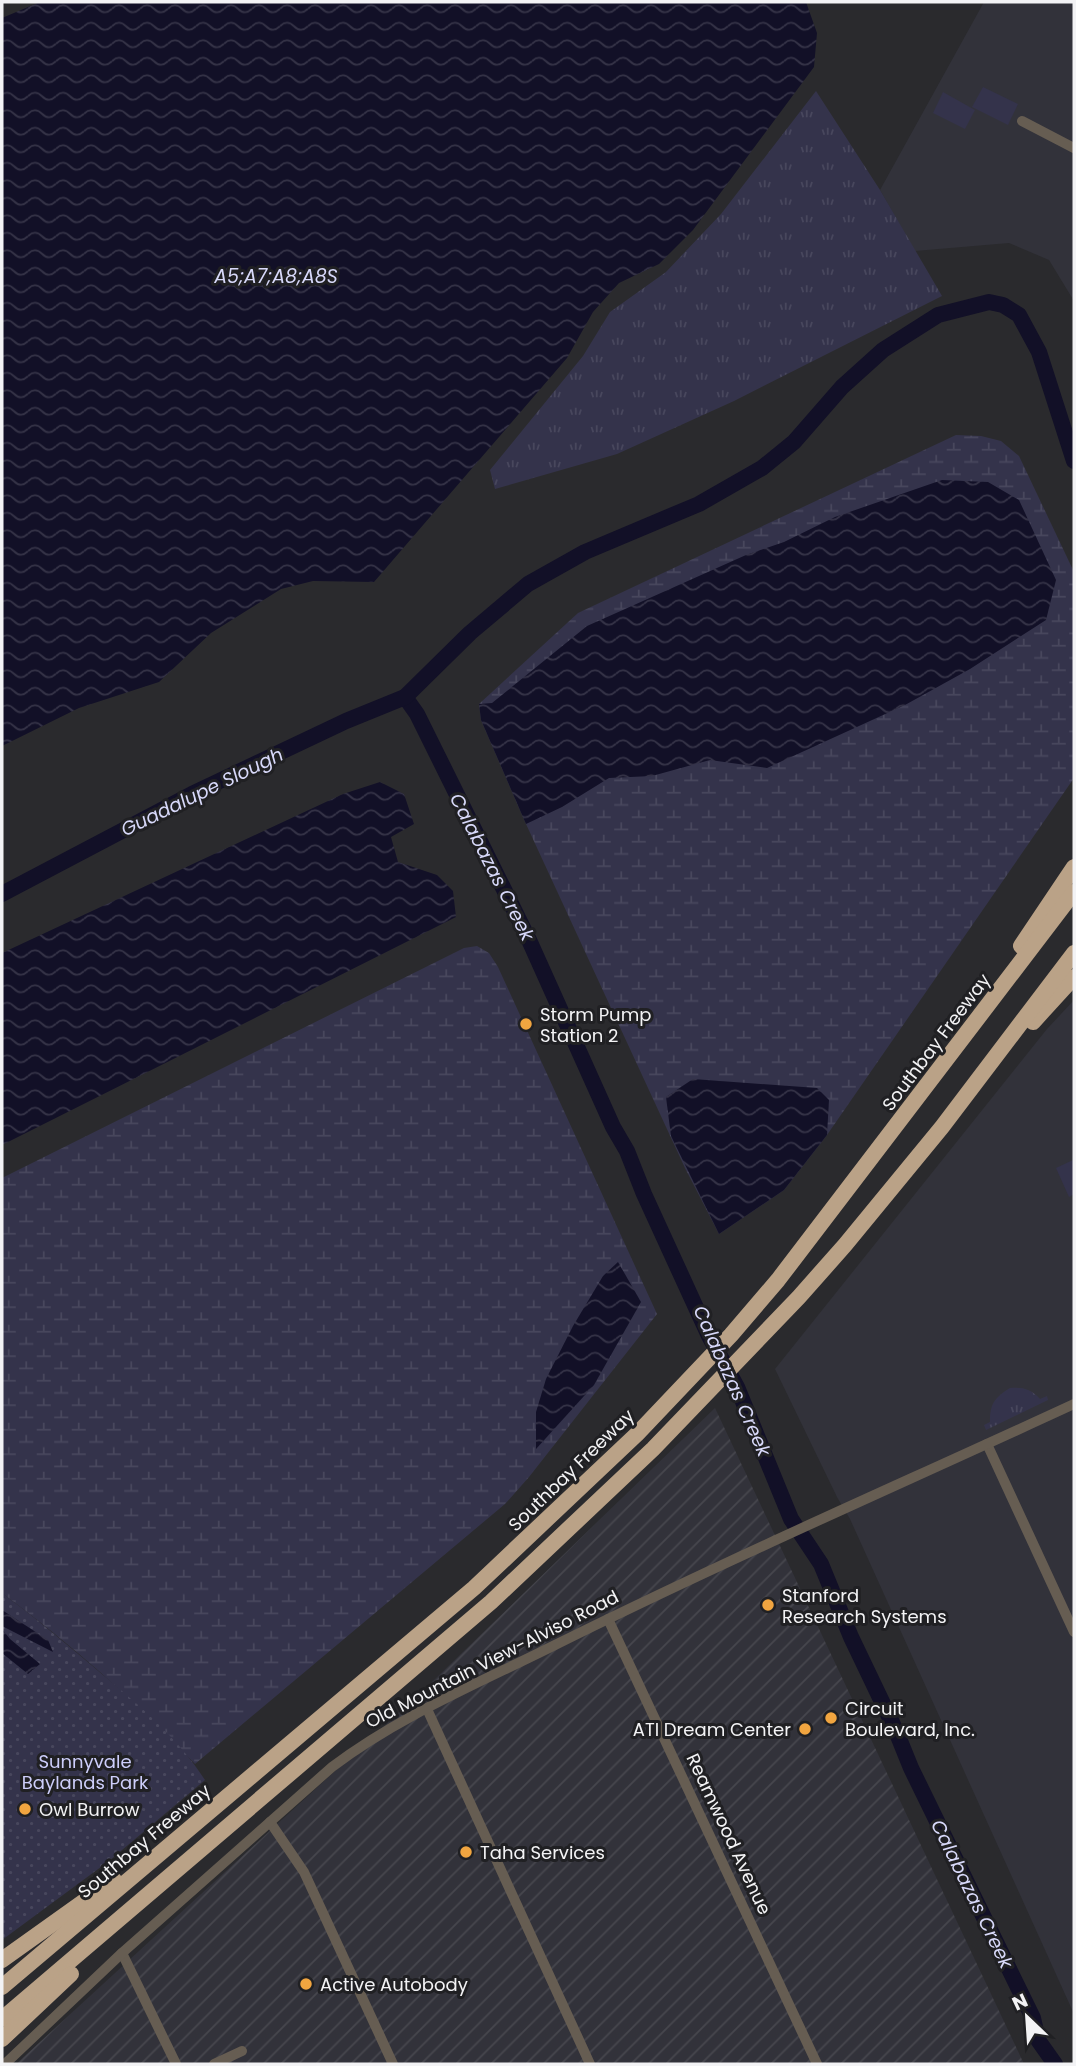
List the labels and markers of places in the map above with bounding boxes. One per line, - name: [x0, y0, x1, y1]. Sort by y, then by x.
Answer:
- place label: Storm Pump Station 2: [540, 1002, 651, 1048]
- marker: Storm Pump Station 2: [518, 1016, 534, 1032]
- place label: Stanford Research Systems: [782, 1583, 947, 1629]
- marker: Stanford Research Systems: [760, 1597, 776, 1613]
- place label: Circuit Boulevard, Inc.: [845, 1696, 975, 1742]
- marker: Circuit Boulevard, Inc.: [823, 1710, 839, 1726]
- place label: ATI Dream Center: [633, 1717, 791, 1742]
- marker: ATI Dream Center: [797, 1721, 813, 1737]
- place label: Owl Burrow: [39, 1797, 140, 1822]
- marker: Owl Burrow: [17, 1801, 33, 1817]
- place label: Taha Services: [480, 1840, 605, 1865]
- marker: Taha Services: [458, 1844, 474, 1860]
- place label: Active Autobody: [320, 1972, 468, 1997]
- marker: Active Autobody: [298, 1976, 314, 1992]

